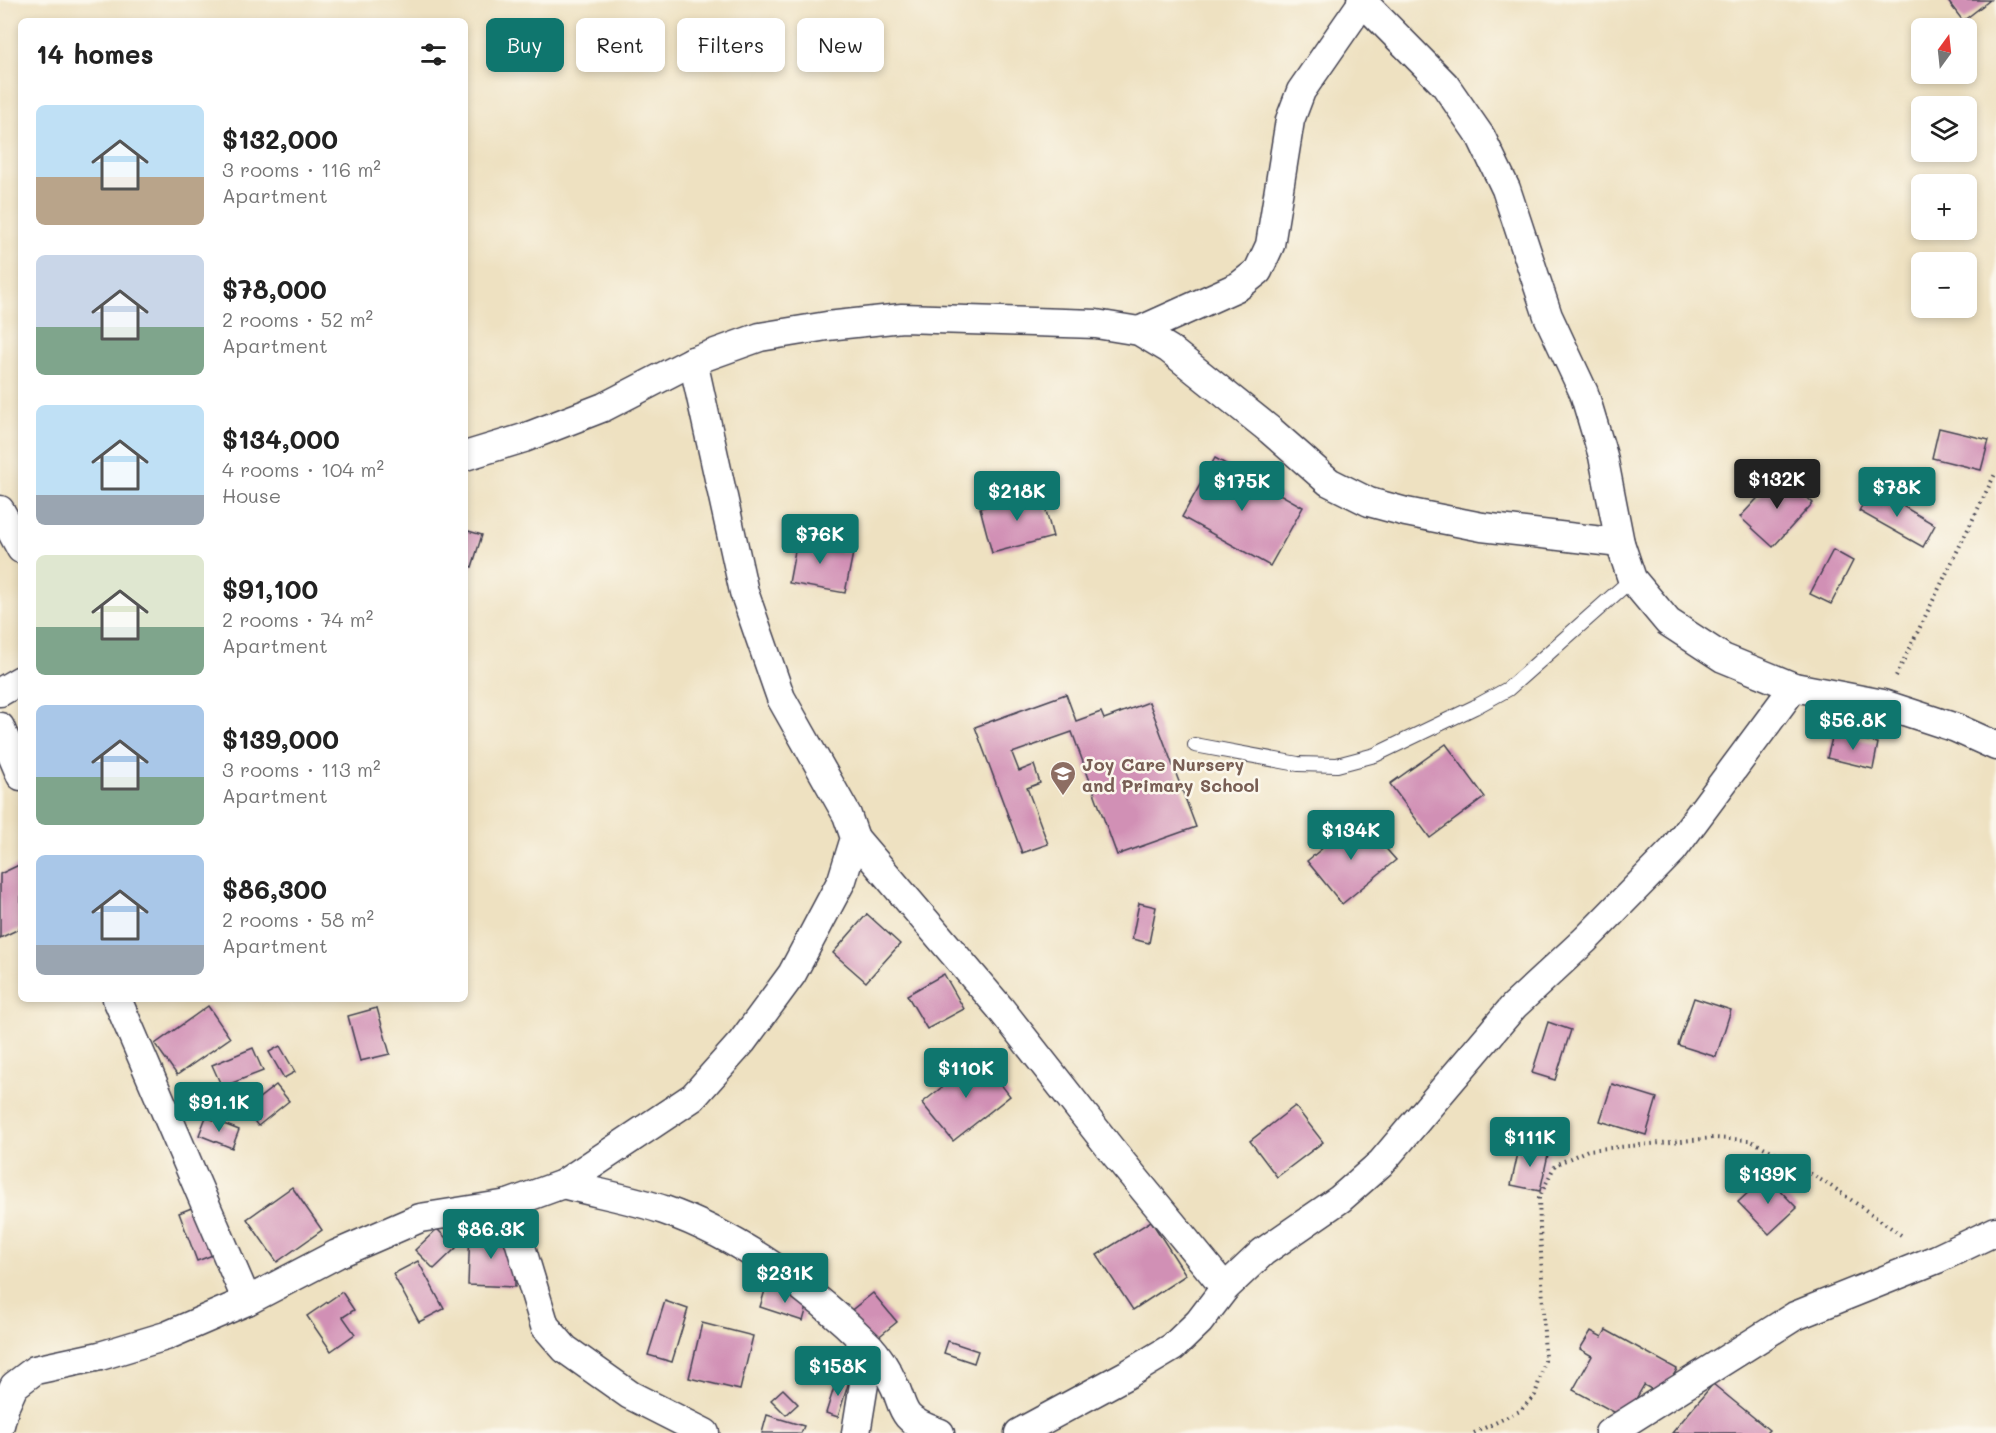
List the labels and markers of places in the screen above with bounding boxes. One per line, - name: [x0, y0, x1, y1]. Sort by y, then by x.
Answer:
- pin: $132K: [1735, 459, 1819, 510]
- pin: $175K: [1200, 461, 1284, 512]
- pin: $78K: [1861, 467, 1933, 518]
- pin: $218K: [975, 471, 1059, 522]
- pin: $76K: [784, 514, 856, 565]
- pin: $56.8K: [1804, 700, 1902, 751]
- place label: Joy Care Nursery and Primary School: [1082, 752, 1259, 797]
- school or university icon: Joy Care Nursery and Primary School: [1048, 759, 1078, 797]
- pin: $134K: [1309, 810, 1393, 861]
- pin: $110K: [924, 1048, 1008, 1099]
- pin: $91.1K: [170, 1082, 268, 1133]
- pin: $111K: [1488, 1117, 1572, 1168]
- pin: $139K: [1726, 1154, 1810, 1205]
- pin: $86.3K: [442, 1209, 540, 1260]
- pin: $231K: [743, 1253, 827, 1304]
- pin: $158K: [796, 1346, 880, 1397]

